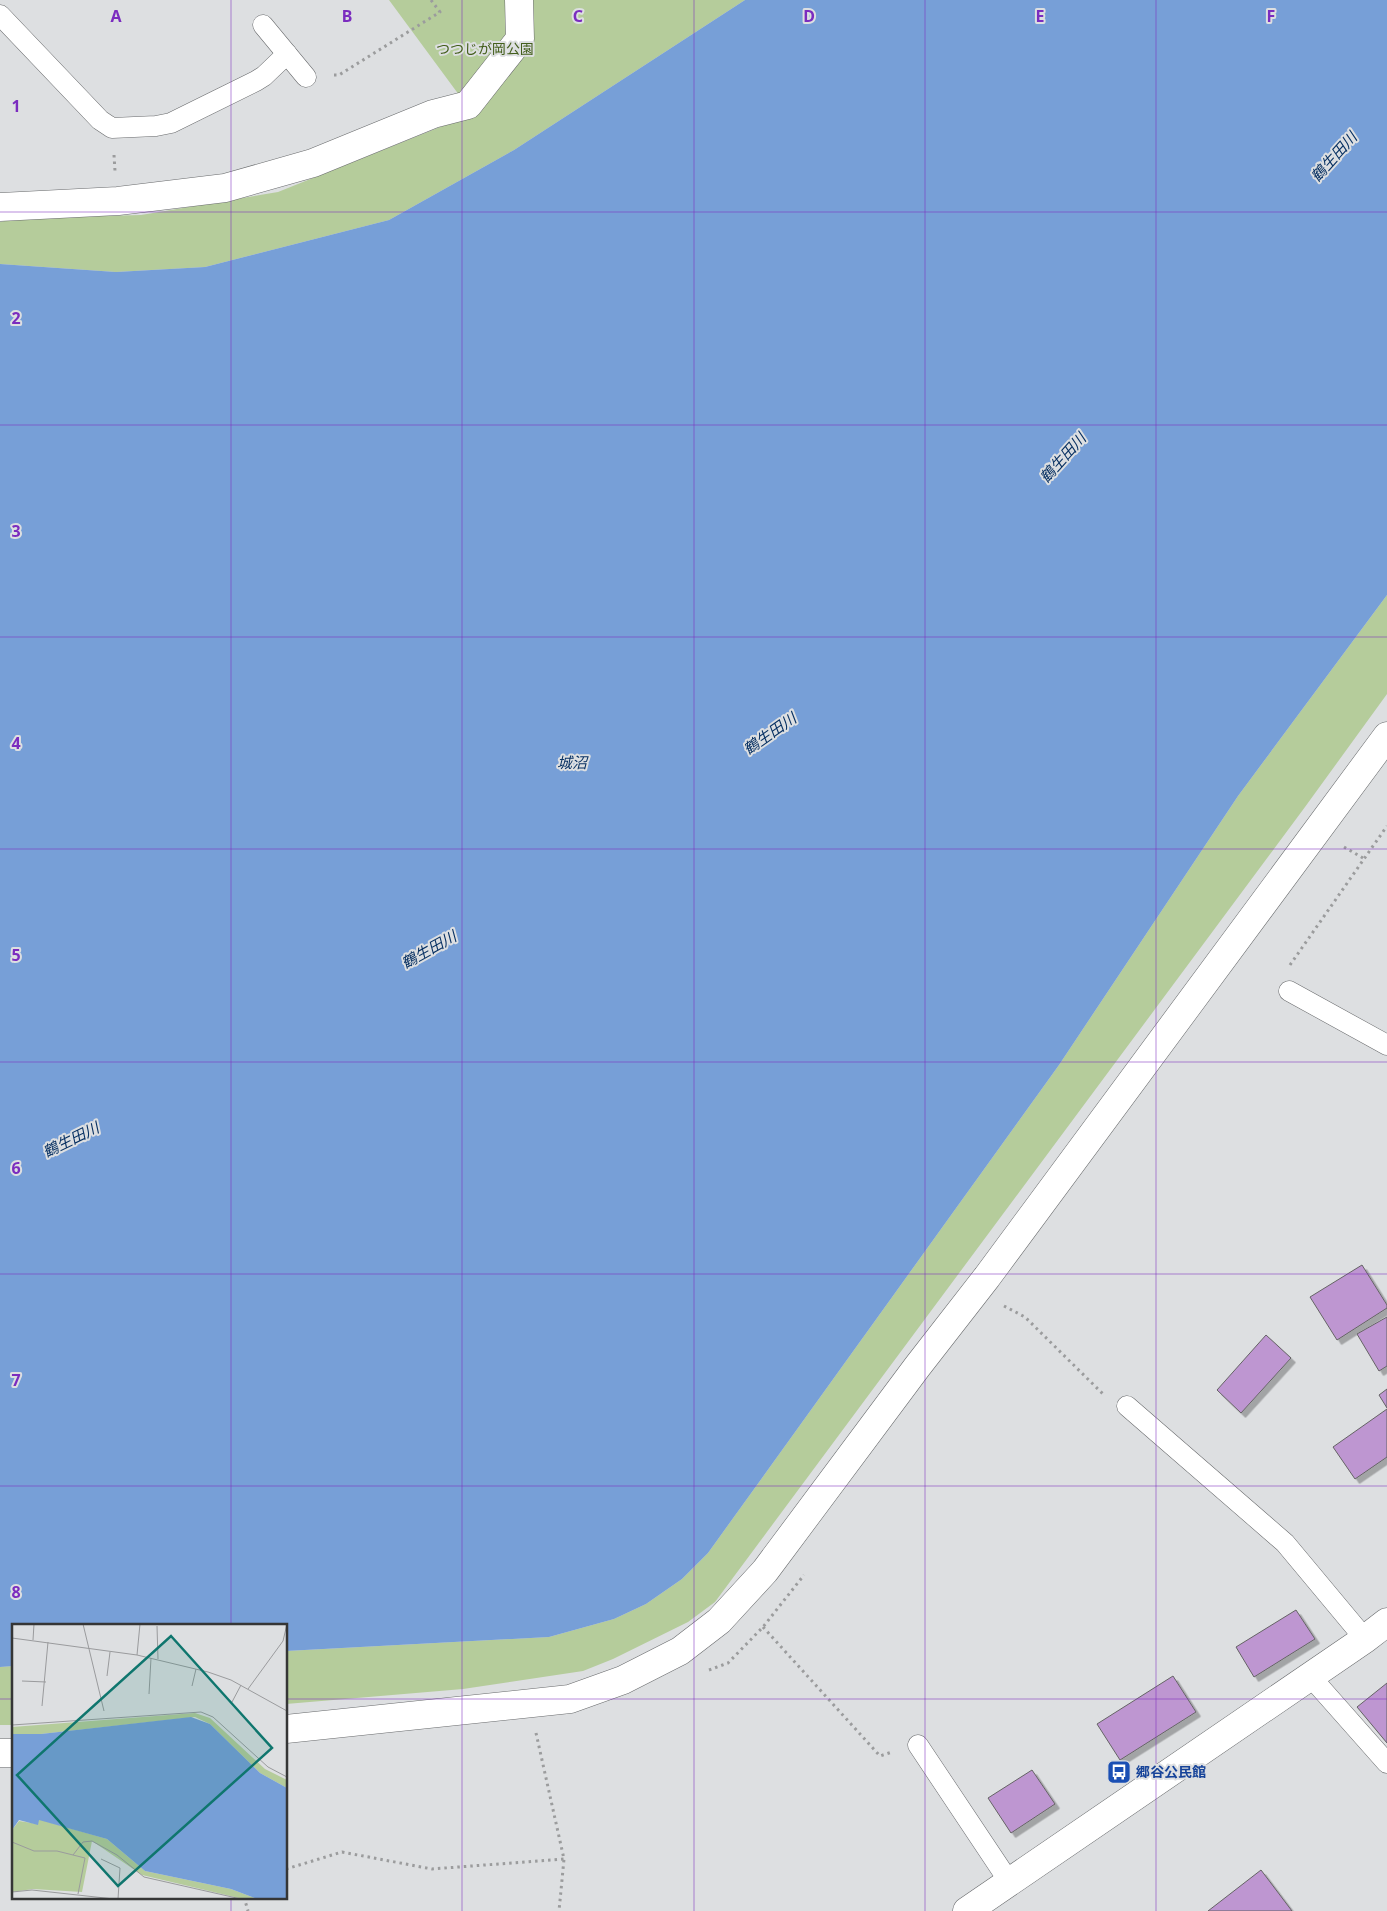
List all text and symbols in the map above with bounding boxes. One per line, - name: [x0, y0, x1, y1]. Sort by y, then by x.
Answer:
- text: A: [110, 5, 122, 27]
- text: B: [342, 5, 352, 27]
- text: C: [573, 5, 583, 27]
- text: D: [803, 5, 815, 27]
- text: E: [1036, 5, 1045, 27]
- text: F: [1267, 5, 1275, 27]
- park label: つつじが岡公園: [436, 39, 534, 58]
- text: 1: [11, 95, 21, 117]
- water label: 鶴生田川: [1306, 126, 1362, 185]
- text: 2: [11, 307, 21, 329]
- water label: 鶴生田川: [1035, 427, 1091, 486]
- text: 3: [11, 520, 21, 542]
- water label: 鶴生田川: [739, 707, 801, 759]
- text: 4: [11, 732, 21, 754]
- water label: 城沼: [557, 752, 589, 772]
- water label: 鶴生田川: [397, 925, 461, 972]
- text: 5: [11, 944, 21, 966]
- water label: 鶴生田川: [39, 1116, 104, 1161]
- text: 6: [11, 1157, 21, 1179]
- text: 7: [11, 1369, 21, 1391]
- text: 8: [11, 1581, 21, 1603]
- inset map: [12, 1624, 288, 1898]
- bus stop icon: 郷谷公民館: [1106, 1759, 1132, 1785]
- place label: 郷谷公民館: [1136, 1762, 1206, 1781]

